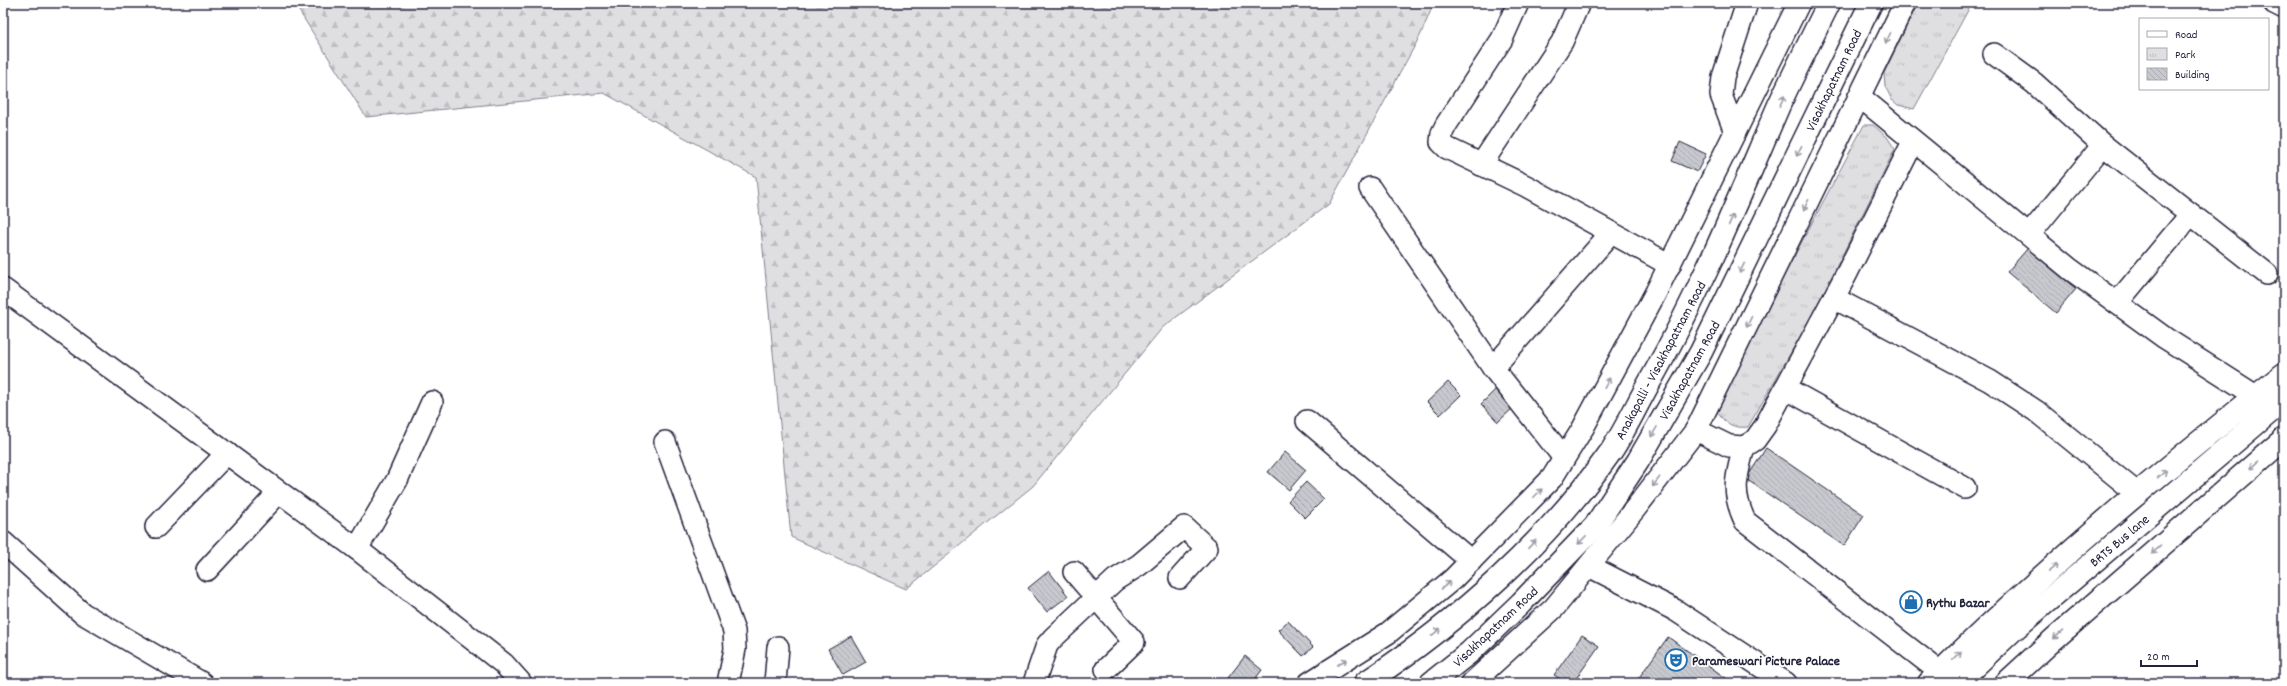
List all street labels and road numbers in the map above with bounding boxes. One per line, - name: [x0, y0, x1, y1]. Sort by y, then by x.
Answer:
- street label: Visakhapatnam Road: [1802, 27, 1868, 135]
- street label: Anakapalli - Visakhapatnam Road: [1611, 278, 1709, 442]
- street label: Visakhapatnam Road: [1655, 318, 1723, 422]
- street label: BRTS Bus lane: [2086, 510, 2155, 573]
- street label: Visakhapatnam Road: [1449, 582, 1544, 673]

